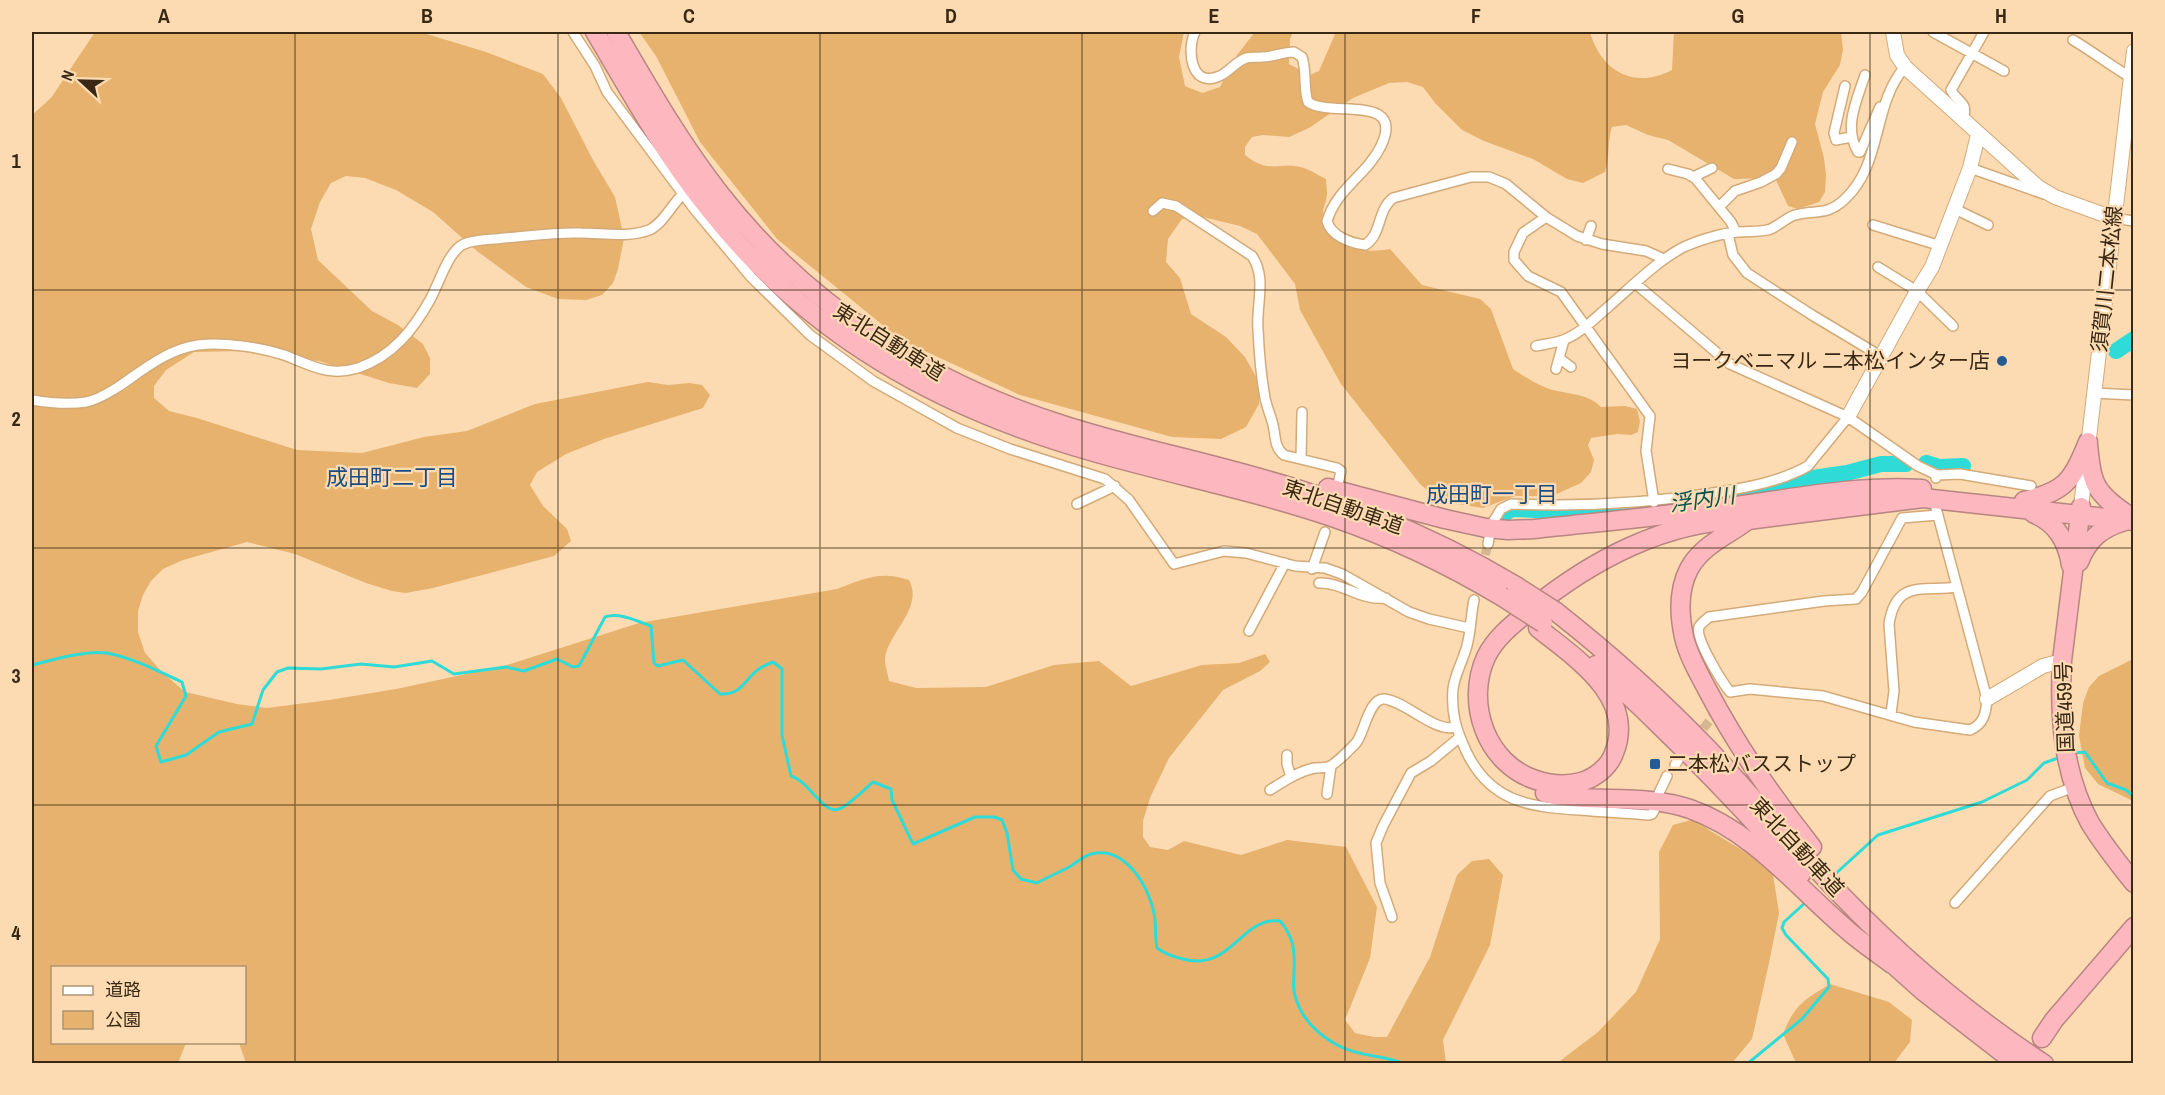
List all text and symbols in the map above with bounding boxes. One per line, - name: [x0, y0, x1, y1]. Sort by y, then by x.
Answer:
- text: A: [158, 2, 170, 29]
- text: B: [421, 2, 433, 29]
- text: C: [683, 2, 695, 29]
- text: D: [945, 2, 957, 29]
- text: E: [1209, 2, 1220, 29]
- text: F: [1471, 2, 1481, 29]
- text: G: [1732, 2, 1744, 29]
- text: H: [1995, 2, 2007, 29]
- north arrow: [51, 51, 111, 111]
- text: N: [55, 67, 79, 84]
- text: 1: [11, 147, 21, 174]
- street label: 須賀川二本松線: [2084, 204, 2129, 354]
- street label: 東北自動車道: [828, 296, 950, 387]
- place label: ヨークベニマル 二本松インター店: [1670, 346, 1990, 375]
- marker: ヨークベニマル 二本松インター店: [1995, 354, 2009, 368]
- text: 2: [11, 405, 21, 432]
- district label: 成田町二丁目: [326, 462, 458, 492]
- street label: 東北自動車道: [1279, 472, 1407, 541]
- district label: 成田町一丁目: [1426, 479, 1558, 509]
- water label: 浮内川: [1667, 479, 1739, 518]
- street label: 国道459号: [2048, 661, 2081, 753]
- text: 3: [11, 662, 21, 689]
- place label: 二本松バスストップ: [1667, 749, 1856, 778]
- marker: 二本松バスストップ: [1648, 757, 1662, 771]
- street label: 東北自動車道: [1744, 791, 1851, 903]
- text: 4: [11, 919, 21, 946]
- legend: [51, 966, 246, 1044]
- text: 道路: [105, 977, 141, 1002]
- text: 公園: [105, 1007, 141, 1032]

